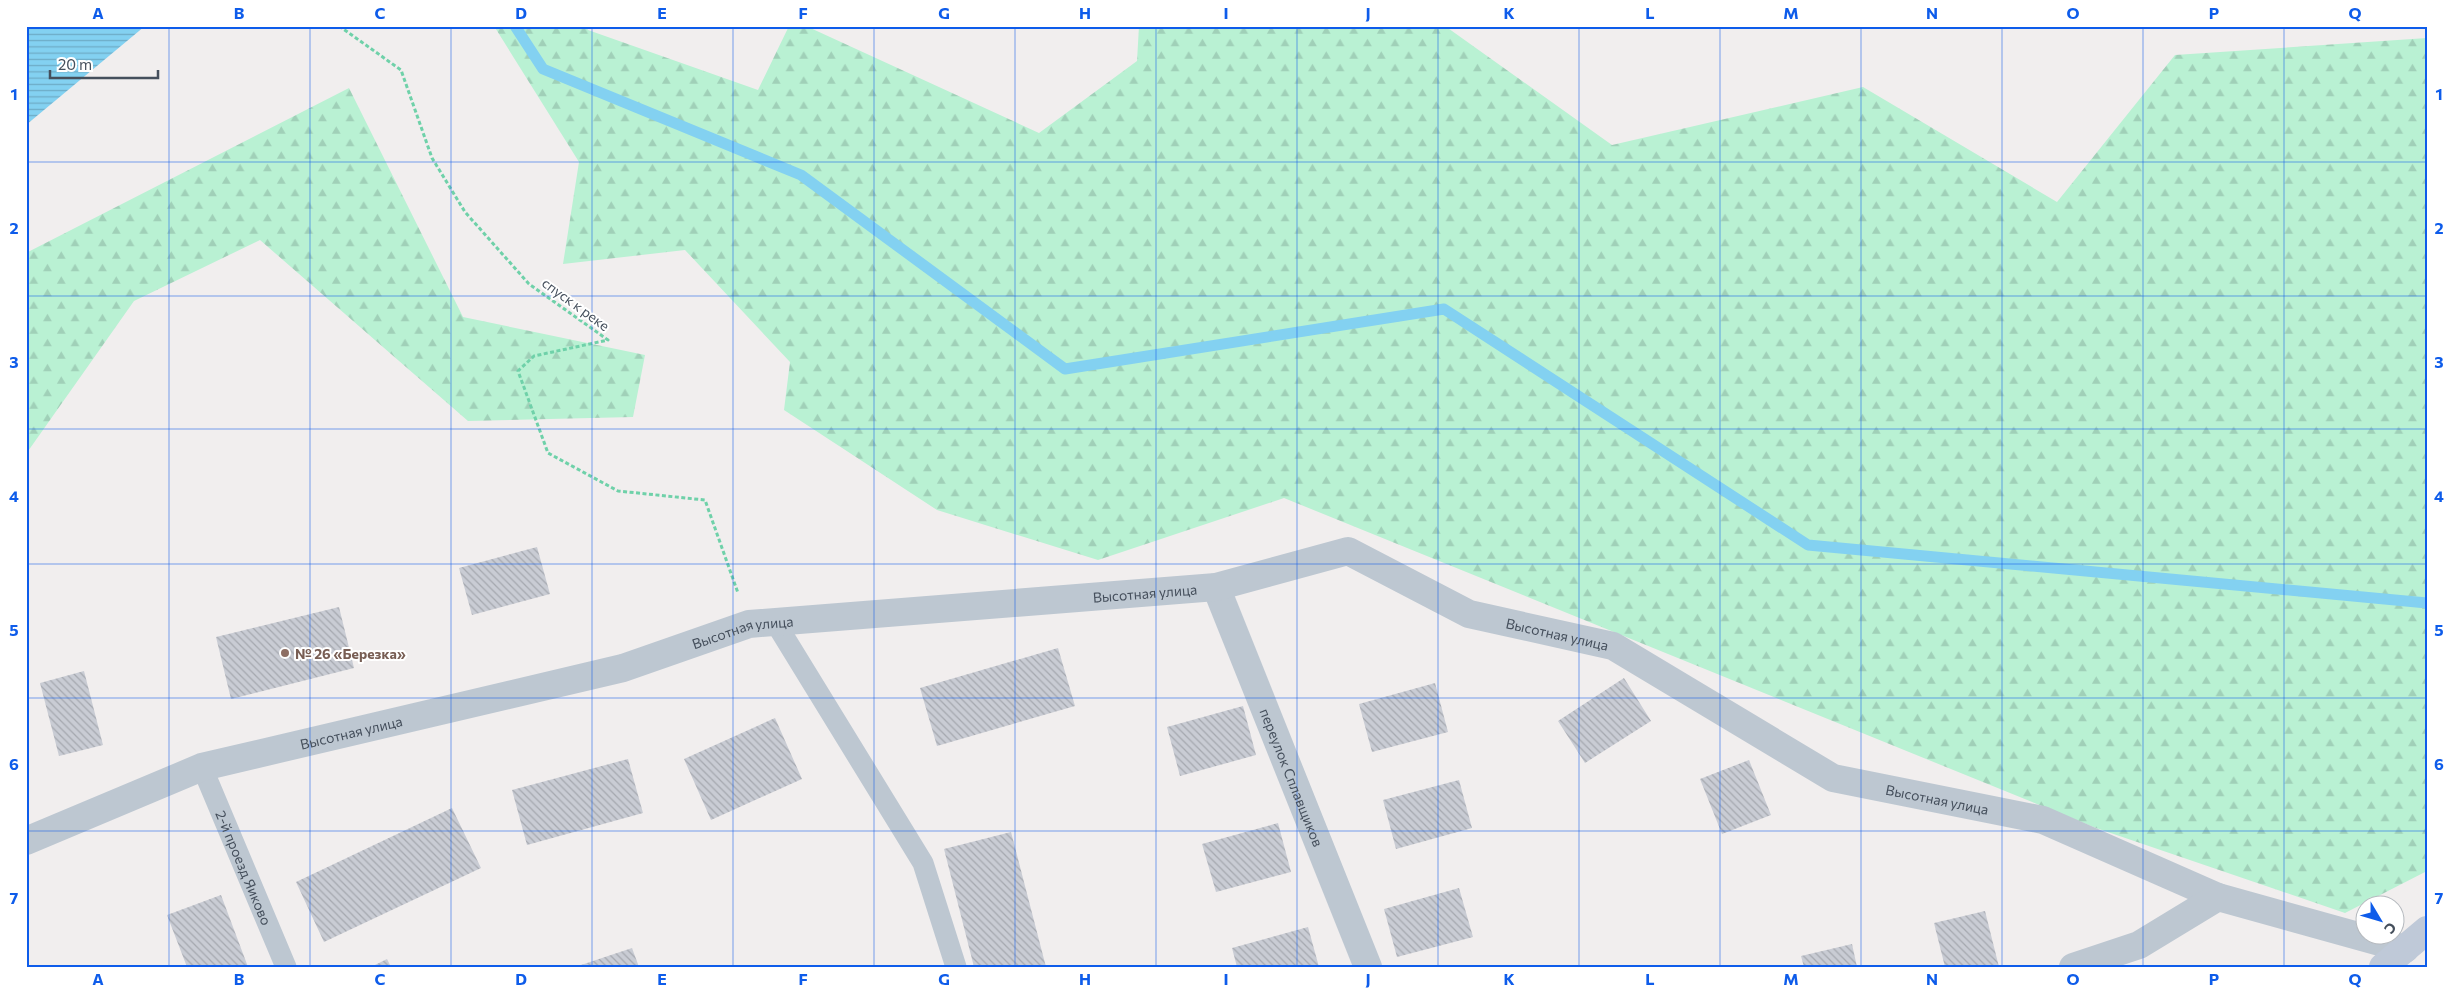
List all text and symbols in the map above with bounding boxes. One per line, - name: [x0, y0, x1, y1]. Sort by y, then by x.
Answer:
- text: A: [92, 3, 104, 22]
- text: B: [234, 3, 245, 22]
- text: C: [375, 3, 386, 22]
- text: D: [515, 3, 527, 22]
- text: E: [657, 3, 667, 22]
- text: F: [798, 3, 808, 22]
- text: G: [938, 3, 950, 22]
- text: H: [1079, 3, 1091, 22]
- text: I: [1223, 3, 1229, 22]
- text: J: [1365, 3, 1371, 22]
- text: K: [1503, 3, 1515, 22]
- text: L: [1645, 3, 1655, 22]
- text: M: [1783, 3, 1799, 22]
- text: N: [1926, 3, 1938, 22]
- text: O: [2066, 3, 2080, 22]
- text: P: [2209, 3, 2219, 22]
- text: Q: [2348, 3, 2362, 22]
- scale bar: [50, 48, 158, 80]
- text: 20 m: [58, 55, 92, 73]
- text: 1: [10, 84, 18, 103]
- text: 1: [2435, 84, 2443, 103]
- text: 2: [9, 218, 19, 237]
- text: 2: [2434, 218, 2444, 237]
- street label: спуск к реке: [539, 274, 613, 334]
- text: 3: [9, 352, 19, 371]
- text: 3: [2434, 352, 2444, 371]
- text: 4: [9, 486, 19, 505]
- text: 4: [2434, 486, 2444, 505]
- street label: Высотная улица: [1092, 580, 1198, 605]
- street label: Высотная улица: [689, 612, 794, 652]
- street label: Высотная улица: [1504, 614, 1610, 653]
- text: 5: [9, 620, 19, 639]
- text: 5: [2434, 620, 2444, 639]
- place label: № 26 «Березка»: [295, 645, 406, 662]
- marker: № 26 «Березка»: [279, 647, 291, 659]
- street label: переулок Сплавщиков: [1257, 706, 1327, 849]
- street label: Высотная улица: [298, 712, 404, 752]
- text: 6: [9, 754, 19, 773]
- text: 6: [2434, 754, 2444, 773]
- street label: Высотная улица: [1884, 780, 1990, 817]
- street label: 2-й проезд Яиково: [213, 808, 276, 927]
- text: 7: [10, 888, 19, 907]
- text: 7: [2435, 888, 2444, 907]
- north arrow: [2356, 896, 2406, 946]
- text: С: [2381, 919, 2400, 937]
- text: A: [92, 969, 104, 988]
- text: B: [234, 969, 245, 988]
- text: C: [375, 969, 386, 988]
- text: D: [515, 969, 527, 988]
- text: E: [657, 969, 667, 988]
- text: F: [798, 969, 808, 988]
- text: G: [938, 969, 950, 988]
- text: H: [1079, 969, 1091, 988]
- text: I: [1223, 969, 1229, 988]
- text: J: [1365, 969, 1371, 988]
- text: K: [1503, 969, 1515, 988]
- text: L: [1645, 969, 1655, 988]
- text: M: [1783, 969, 1799, 988]
- text: N: [1926, 969, 1938, 988]
- text: O: [2066, 969, 2080, 988]
- text: P: [2209, 969, 2219, 988]
- text: Q: [2348, 969, 2362, 988]

